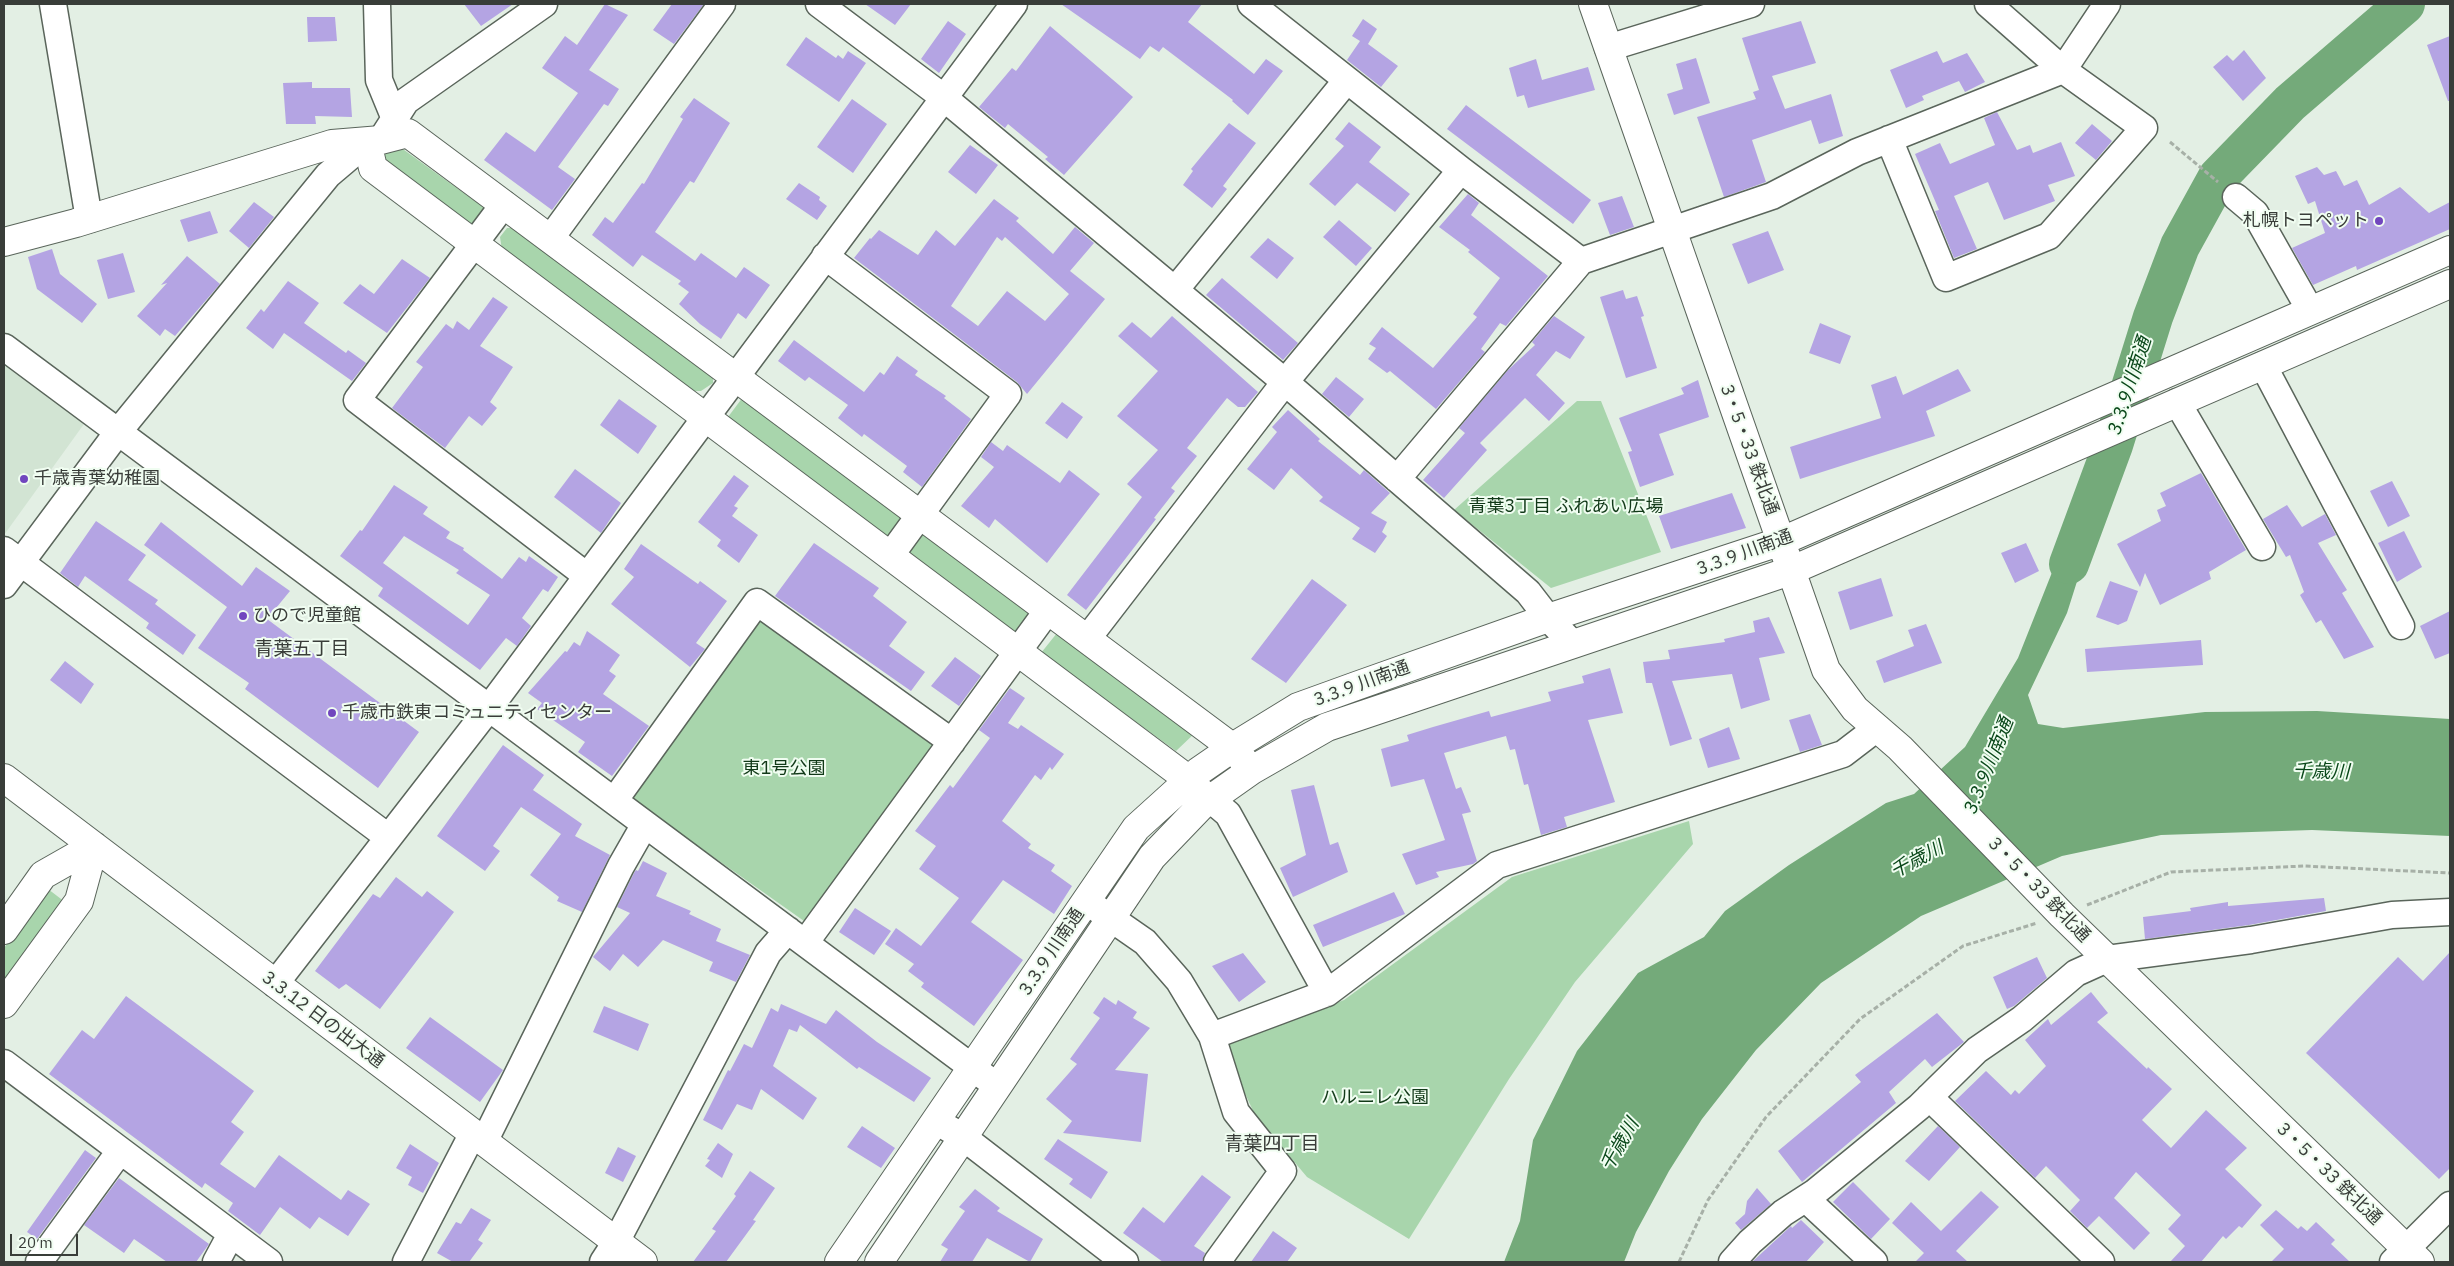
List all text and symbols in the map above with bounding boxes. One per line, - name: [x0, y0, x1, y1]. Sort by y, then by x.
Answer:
- place label: 札幌トヨペット: [2243, 210, 2369, 232]
- marker: 札幌トヨペット: [2373, 215, 2385, 227]
- water label: 3.3.9川南通: [2103, 334, 2157, 438]
- street label: 3・5・33 鉄北通: [1715, 382, 1783, 518]
- place label: 千歳青葉幼稚園: [34, 468, 160, 490]
- marker: 千歳青葉幼稚園: [18, 473, 30, 485]
- park label: 青葉3丁目 ふれあい広場: [1468, 496, 1664, 518]
- street label: 3.3.9 川南通: [1694, 526, 1796, 580]
- place label: ひので児童館: [253, 605, 361, 627]
- marker: ひので児童館: [237, 610, 249, 622]
- district label: 青葉五丁目: [255, 639, 349, 661]
- street label: 3.3.9 川南通: [1311, 657, 1413, 711]
- place label: 千歳市鉄東コミュニティセンター: [342, 702, 612, 724]
- marker: 千歳市鉄東コミュニティセンター: [326, 707, 338, 719]
- water label: 3.3.9川南通: [1959, 715, 2019, 817]
- park label: 東1号公園: [743, 758, 825, 780]
- water label: 千歳川: [2292, 760, 2350, 784]
- street label: 3・5・33 鉄北通: [1983, 833, 2095, 947]
- water label: 千歳川: [1886, 837, 1948, 883]
- street label: 3.3.9 川南通: [1015, 904, 1089, 1000]
- street label: 3.3.12 日の出大通: [258, 967, 388, 1073]
- park label: ハルニレ公園: [1321, 1087, 1429, 1109]
- water label: 千歳川: [1596, 1115, 1644, 1175]
- street label: 3・5・33 鉄北通: [2272, 1118, 2386, 1230]
- district label: 青葉四丁目: [1225, 1134, 1319, 1156]
- scale bar: [12, 1224, 80, 1256]
- text: 20 m: [18, 1233, 53, 1252]

